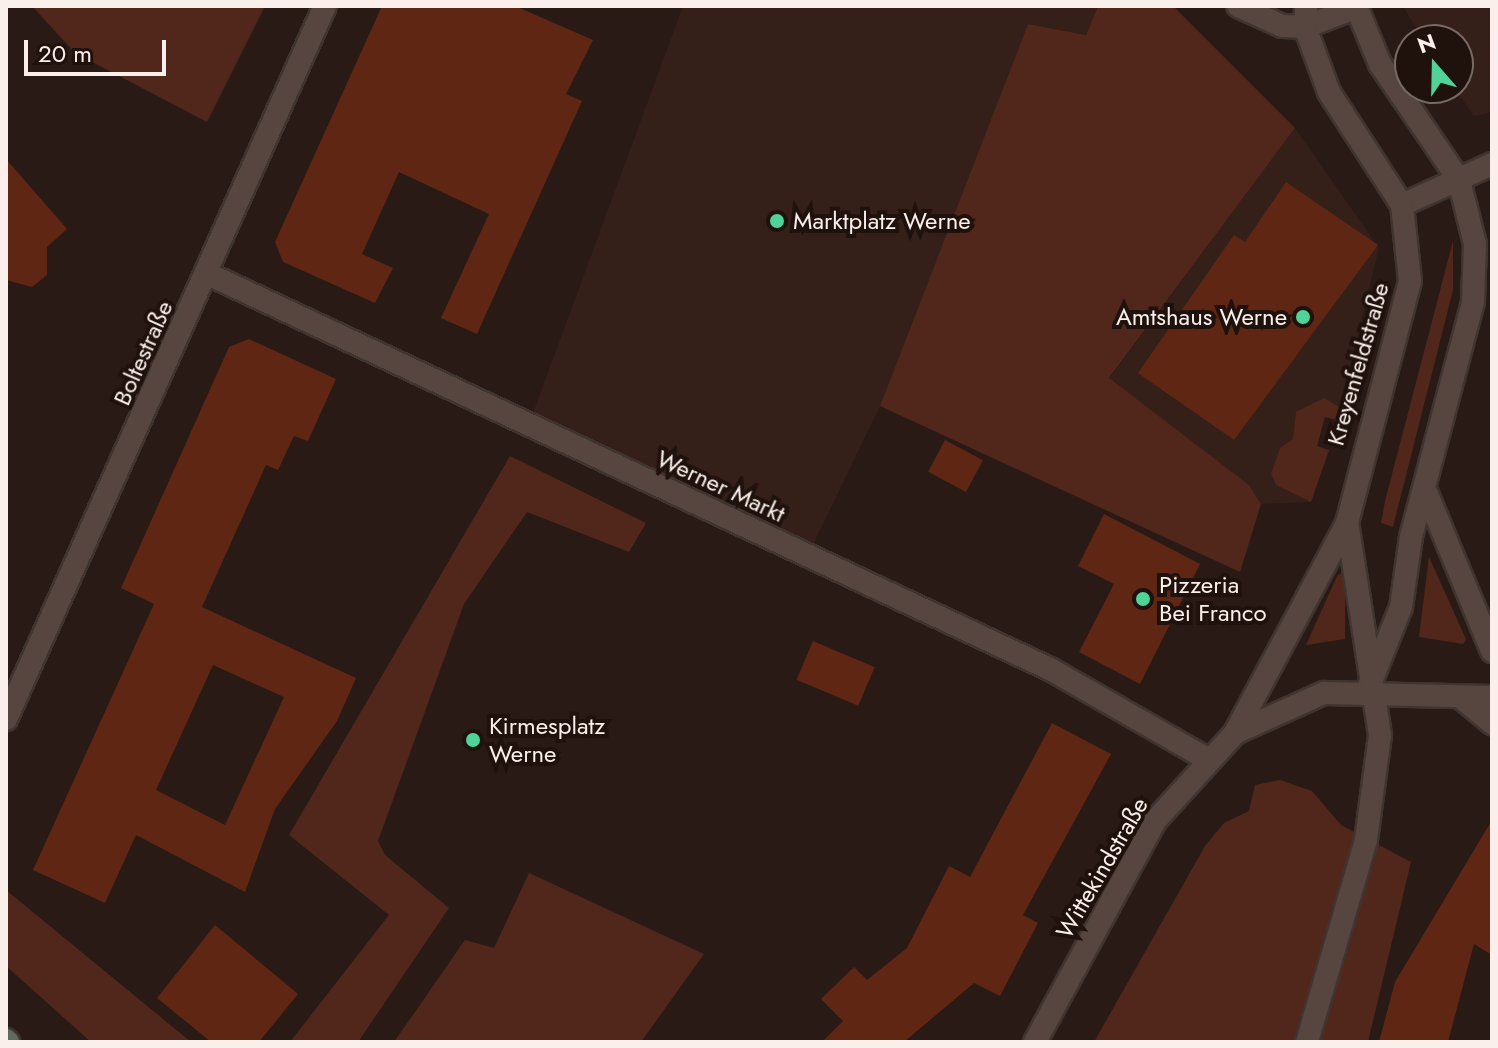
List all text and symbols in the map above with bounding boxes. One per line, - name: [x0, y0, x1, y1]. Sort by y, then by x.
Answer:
- scale bar: [28, 24, 170, 74]
- north arrow: [1394, 24, 1474, 104]
- text: N: [1413, 25, 1440, 61]
- text: 20 m: [38, 36, 92, 71]
- place label: Marktplatz Werne: [793, 207, 971, 235]
- marker: Marktplatz Werne: [768, 212, 786, 230]
- street label: Kreyenfeldstraße: [1321, 279, 1395, 449]
- street label: Boltestraße: [107, 296, 179, 410]
- place label: Amtshaus Werne: [1116, 303, 1287, 331]
- marker: Amtshaus Werne: [1294, 308, 1312, 326]
- street label: Werner Markt: [652, 444, 790, 528]
- place label: Pizzeria Bei Franco: [1159, 571, 1267, 627]
- marker: Pizzeria Bei Franco: [1134, 590, 1152, 608]
- place label: Kirmesplatz Werne: [489, 712, 605, 768]
- marker: Kirmesplatz Werne: [464, 731, 482, 749]
- street label: Wittekindstraße: [1050, 792, 1154, 944]

